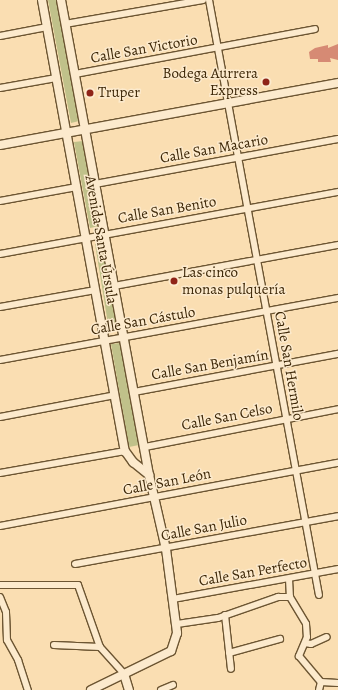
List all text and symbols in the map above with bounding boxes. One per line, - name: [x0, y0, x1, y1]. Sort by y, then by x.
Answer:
- street label: Calle San Victorio: [89, 31, 199, 67]
- place label: Bodega Aurrera Express: [163, 64, 258, 99]
- marker: Bodega Aurrera Express: [261, 77, 271, 87]
- place label: Truper: [98, 84, 140, 102]
- marker: Truper: [85, 88, 95, 98]
- street label: Calle San Macario: [159, 131, 269, 167]
- street label: Avenida Santa Úrsula: [81, 174, 121, 306]
- street label: Calle San Benito: [116, 192, 218, 228]
- place label: Las cinco monas pulquería: [182, 263, 285, 298]
- marker: Las cinco monas pulquería: [169, 276, 179, 286]
- street label: Calle San Cástulo: [89, 303, 197, 339]
- street label: Calle San Hermilo: [271, 310, 307, 422]
- street label: Calle San Benjamín: [150, 346, 270, 384]
- street label: Calle San Celso: [180, 399, 274, 435]
- street label: Calle San León: [121, 465, 213, 499]
- street label: Calle San Julio: [160, 511, 248, 545]
- street label: Calle San Perfecto: [198, 554, 308, 590]

